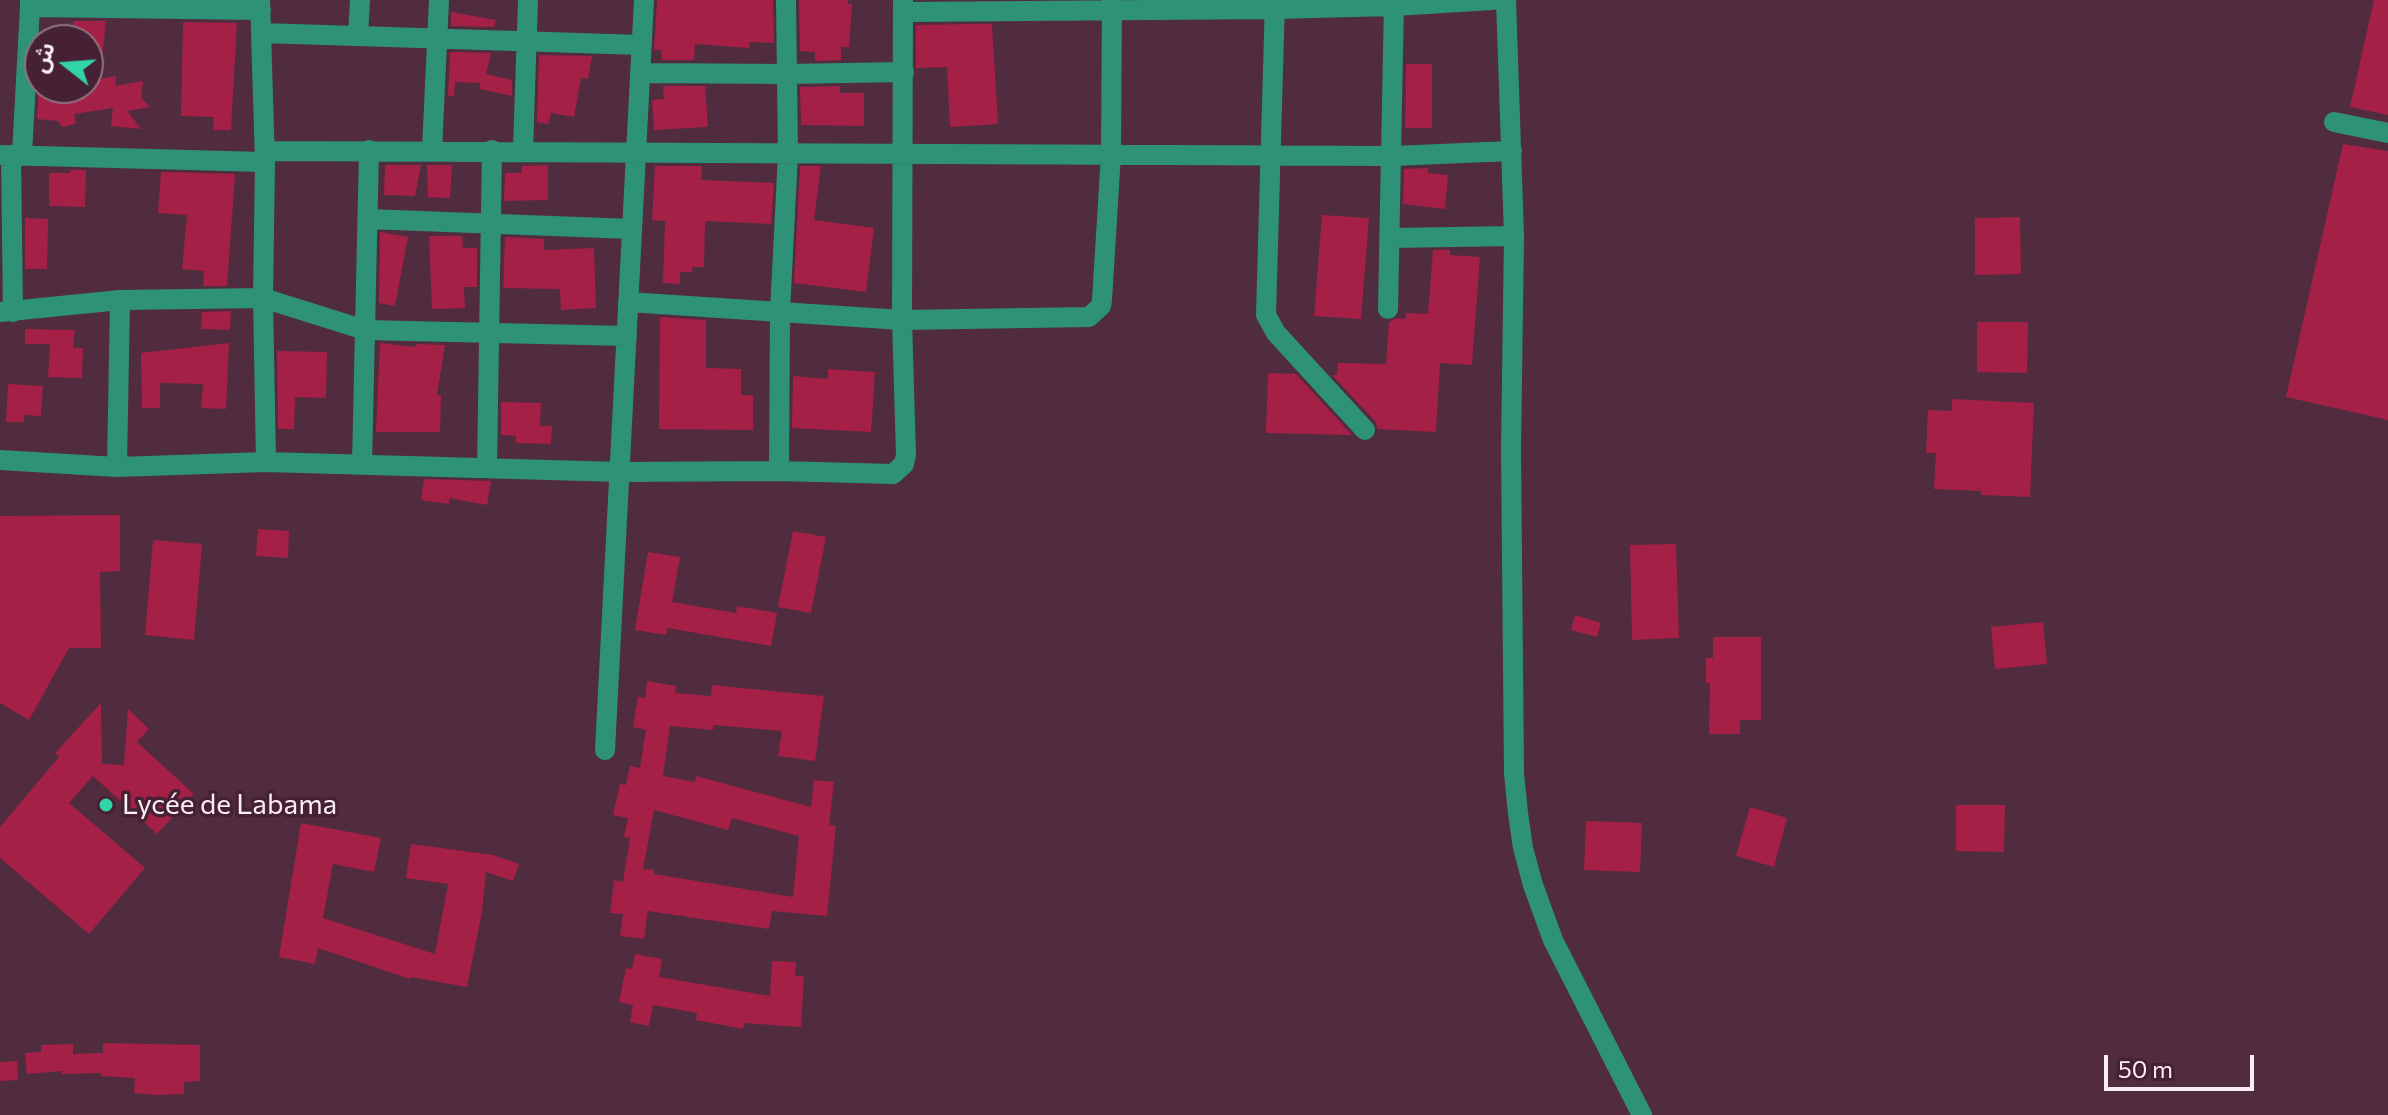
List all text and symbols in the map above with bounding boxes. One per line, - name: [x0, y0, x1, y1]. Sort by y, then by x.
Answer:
- north arrow: [24, 24, 104, 104]
- text: ش: [25, 39, 60, 76]
- place label: Lycée de Labama: [122, 788, 337, 822]
- marker: Lycée de Labama: [97, 796, 115, 814]
- scale bar: [2108, 1039, 2258, 1089]
- text: 50 m: [2118, 1054, 2173, 1083]

